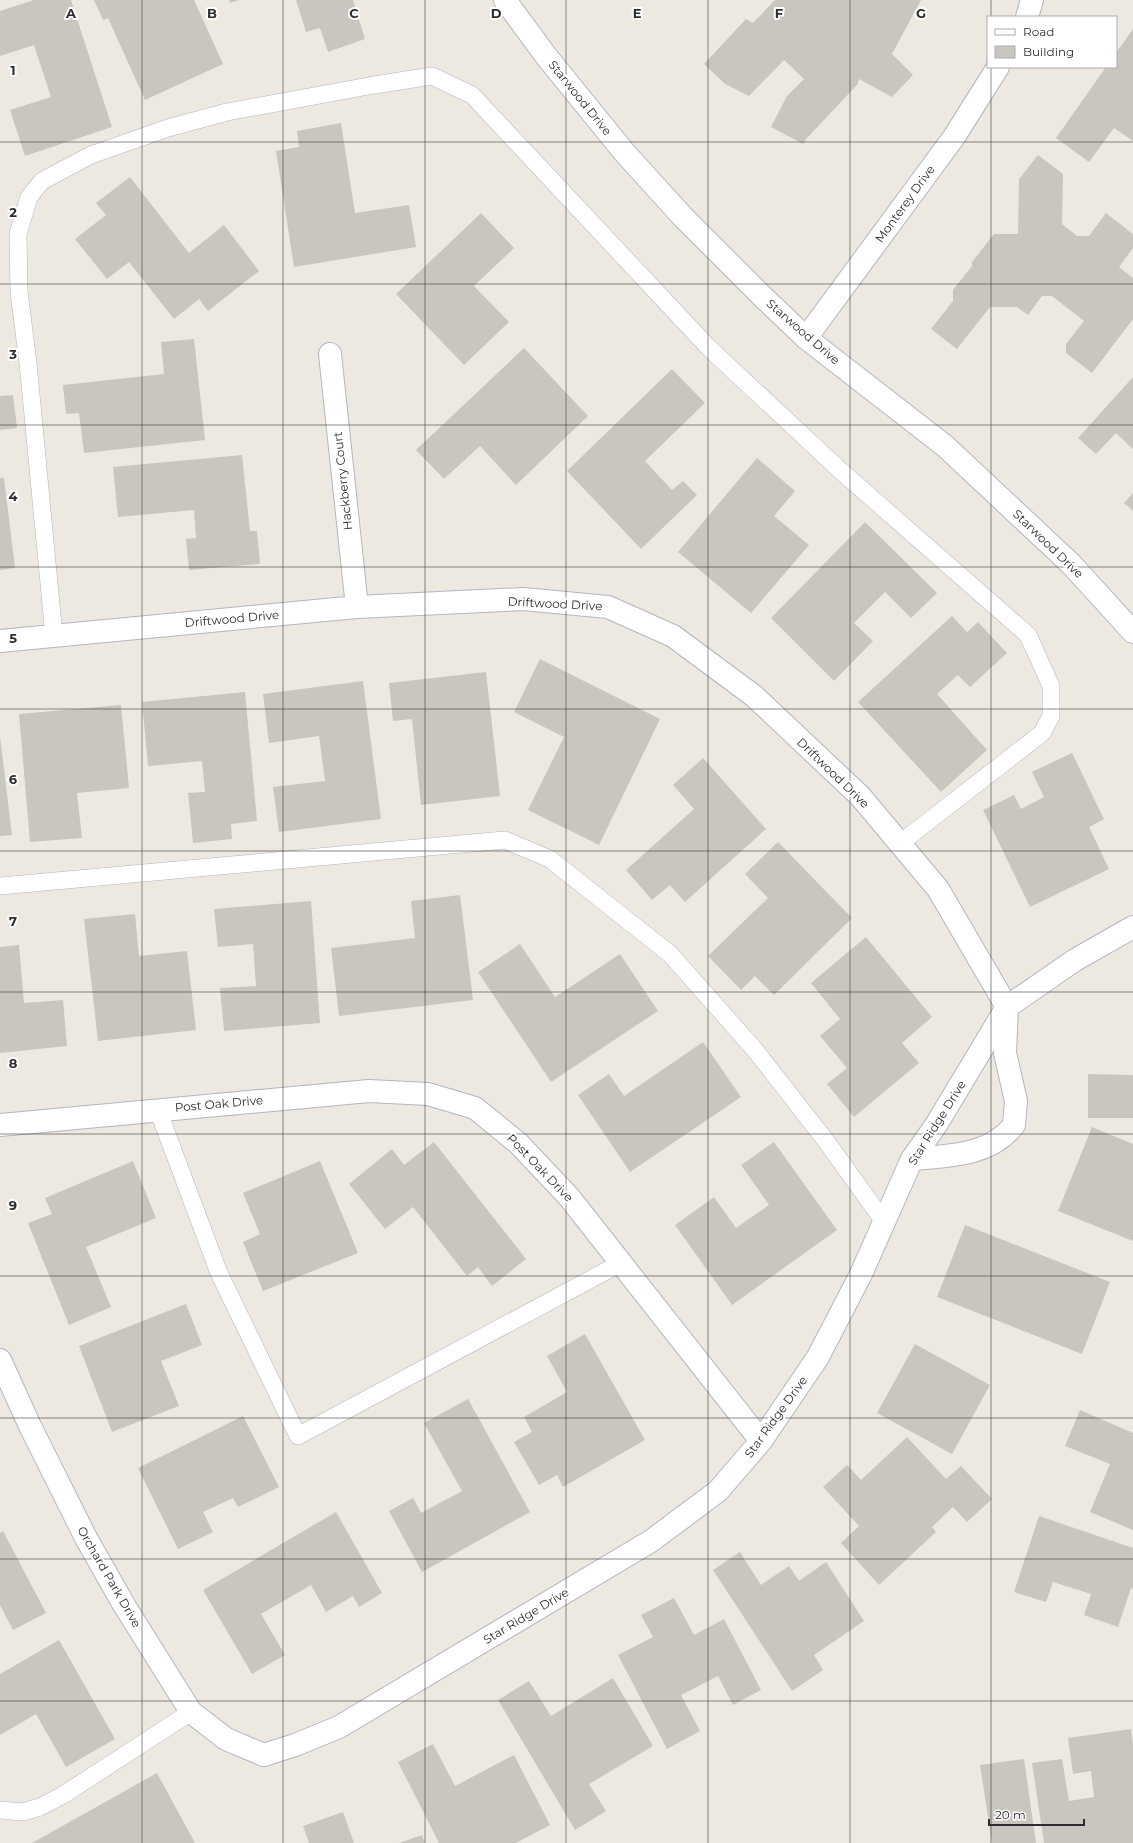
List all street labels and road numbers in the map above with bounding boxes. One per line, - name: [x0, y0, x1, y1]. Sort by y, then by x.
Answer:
- street label: Starwood Drive: [546, 57, 615, 138]
- street label: Monterey Drive: [872, 162, 938, 245]
- street label: Starwood Drive: [764, 296, 843, 368]
- street label: Hackberry Court: [330, 431, 355, 531]
- street label: Starwood Drive: [1010, 506, 1087, 581]
- street label: Driftwood Drive: [507, 594, 603, 613]
- street label: Driftwood Drive: [184, 607, 280, 630]
- street label: Driftwood Drive: [794, 734, 873, 811]
- street label: Star Ridge Drive: [904, 1078, 969, 1168]
- street label: Post Oak Drive: [174, 1092, 264, 1115]
- street label: Post Oak Drive: [504, 1131, 577, 1205]
- street label: Star Ridge Drive: [741, 1373, 810, 1460]
- street label: Orchard Park Drive: [74, 1523, 145, 1630]
- street label: Star Ridge Drive: [480, 1584, 571, 1647]

